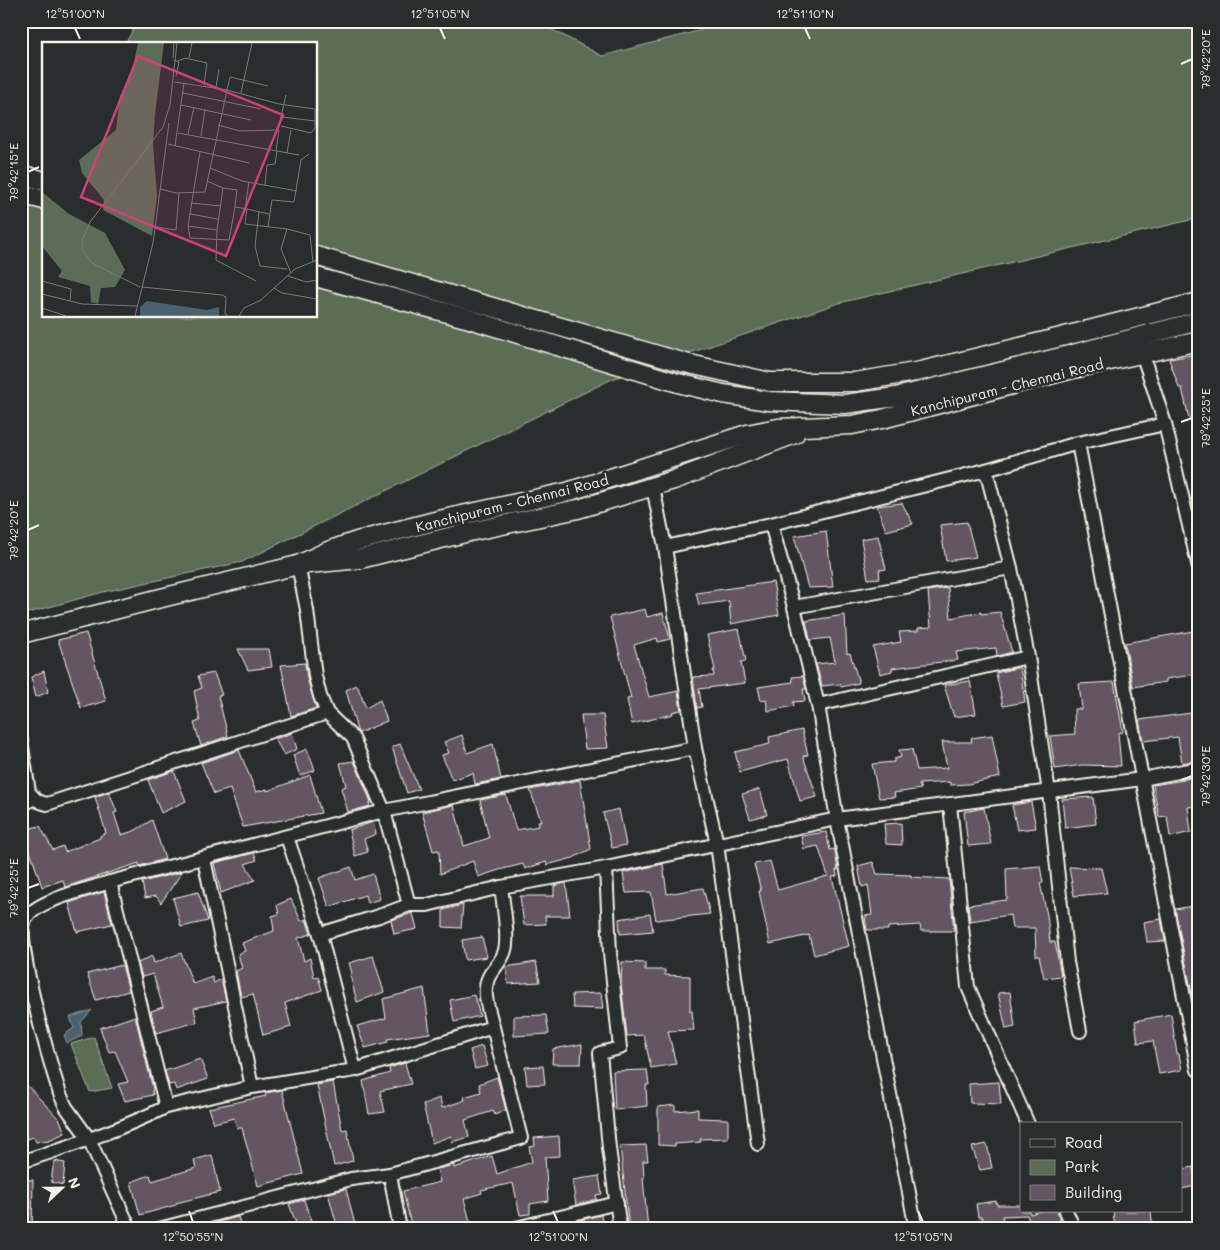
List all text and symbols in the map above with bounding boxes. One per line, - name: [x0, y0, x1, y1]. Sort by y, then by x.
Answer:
- text: 12°51'00"N: [45, 5, 105, 21]
- text: 12°51'05"N: [410, 5, 470, 21]
- text: 12°51'10"N: [776, 5, 834, 21]
- text: 79°42'20"E: [1197, 29, 1213, 89]
- inset map: [42, 42, 318, 318]
- text: 79°42'15"E: [5, 143, 21, 201]
- street label: Kanchipuram - Chennai Road: [909, 354, 1105, 420]
- text: 79°42'25"E: [1197, 388, 1213, 448]
- street label: Kanchipuram - Chennai Road: [414, 470, 610, 536]
- text: 79°42'20"E: [5, 500, 21, 560]
- text: 79°42'30"E: [1197, 746, 1213, 806]
- text: 79°42'25"E: [5, 858, 21, 918]
- legend: [1020, 1122, 1182, 1212]
- text: Road: [1065, 1132, 1102, 1152]
- text: Park: [1065, 1156, 1099, 1176]
- north arrow: [38, 1162, 88, 1212]
- text: N: [64, 1174, 85, 1191]
- text: Building: [1065, 1182, 1122, 1202]
- text: 12°50'55"N: [163, 1228, 223, 1244]
- text: 12°51'00"N: [528, 1228, 588, 1244]
- text: 12°51'05"N: [893, 1228, 953, 1244]

